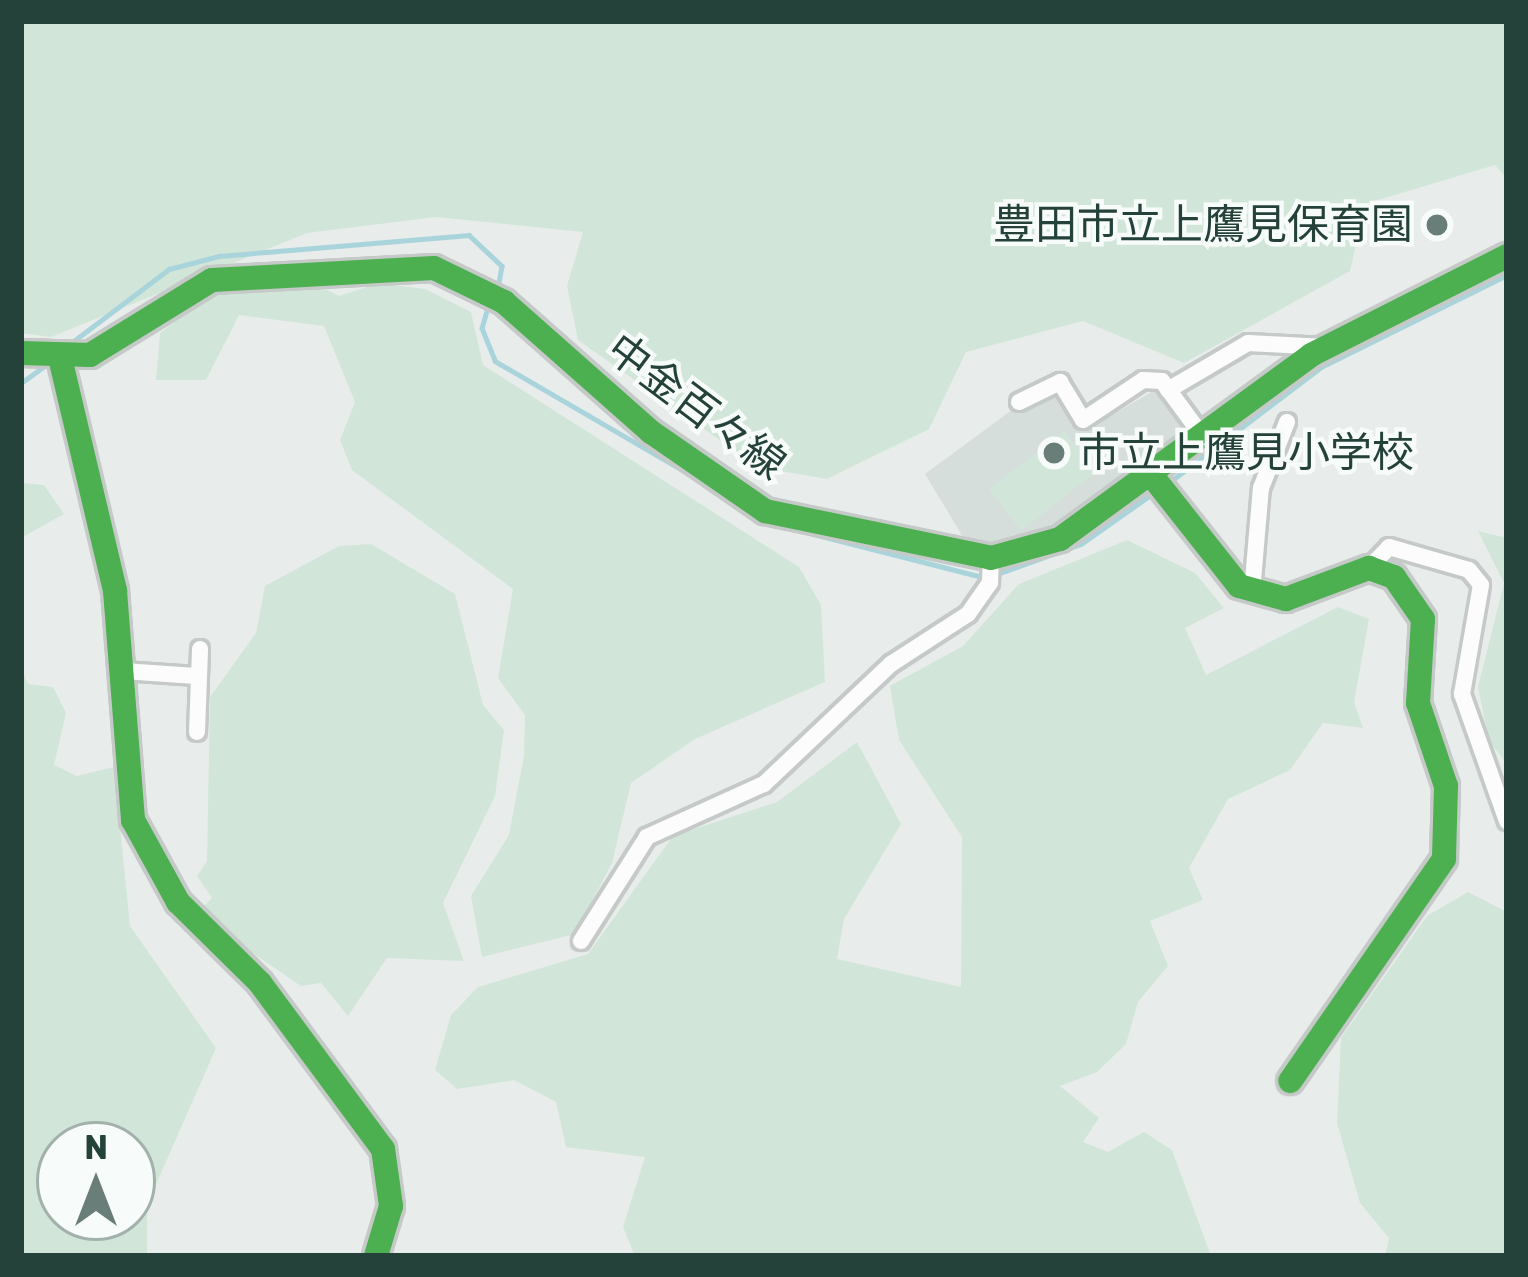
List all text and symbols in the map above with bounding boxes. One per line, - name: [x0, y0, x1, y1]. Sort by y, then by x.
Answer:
- place label: 豊田市立上鷹見保育園: [993, 200, 1413, 250]
- marker: 豊田市立上鷹見保育園: [1424, 212, 1450, 238]
- street label: 中金百々線: [597, 324, 795, 490]
- place label: 市立上鷹見小学校: [1078, 428, 1414, 478]
- marker: 市立上鷹見小学校: [1041, 440, 1067, 466]
- north arrow: [36, 1121, 156, 1241]
- text: N: [84, 1128, 108, 1167]

